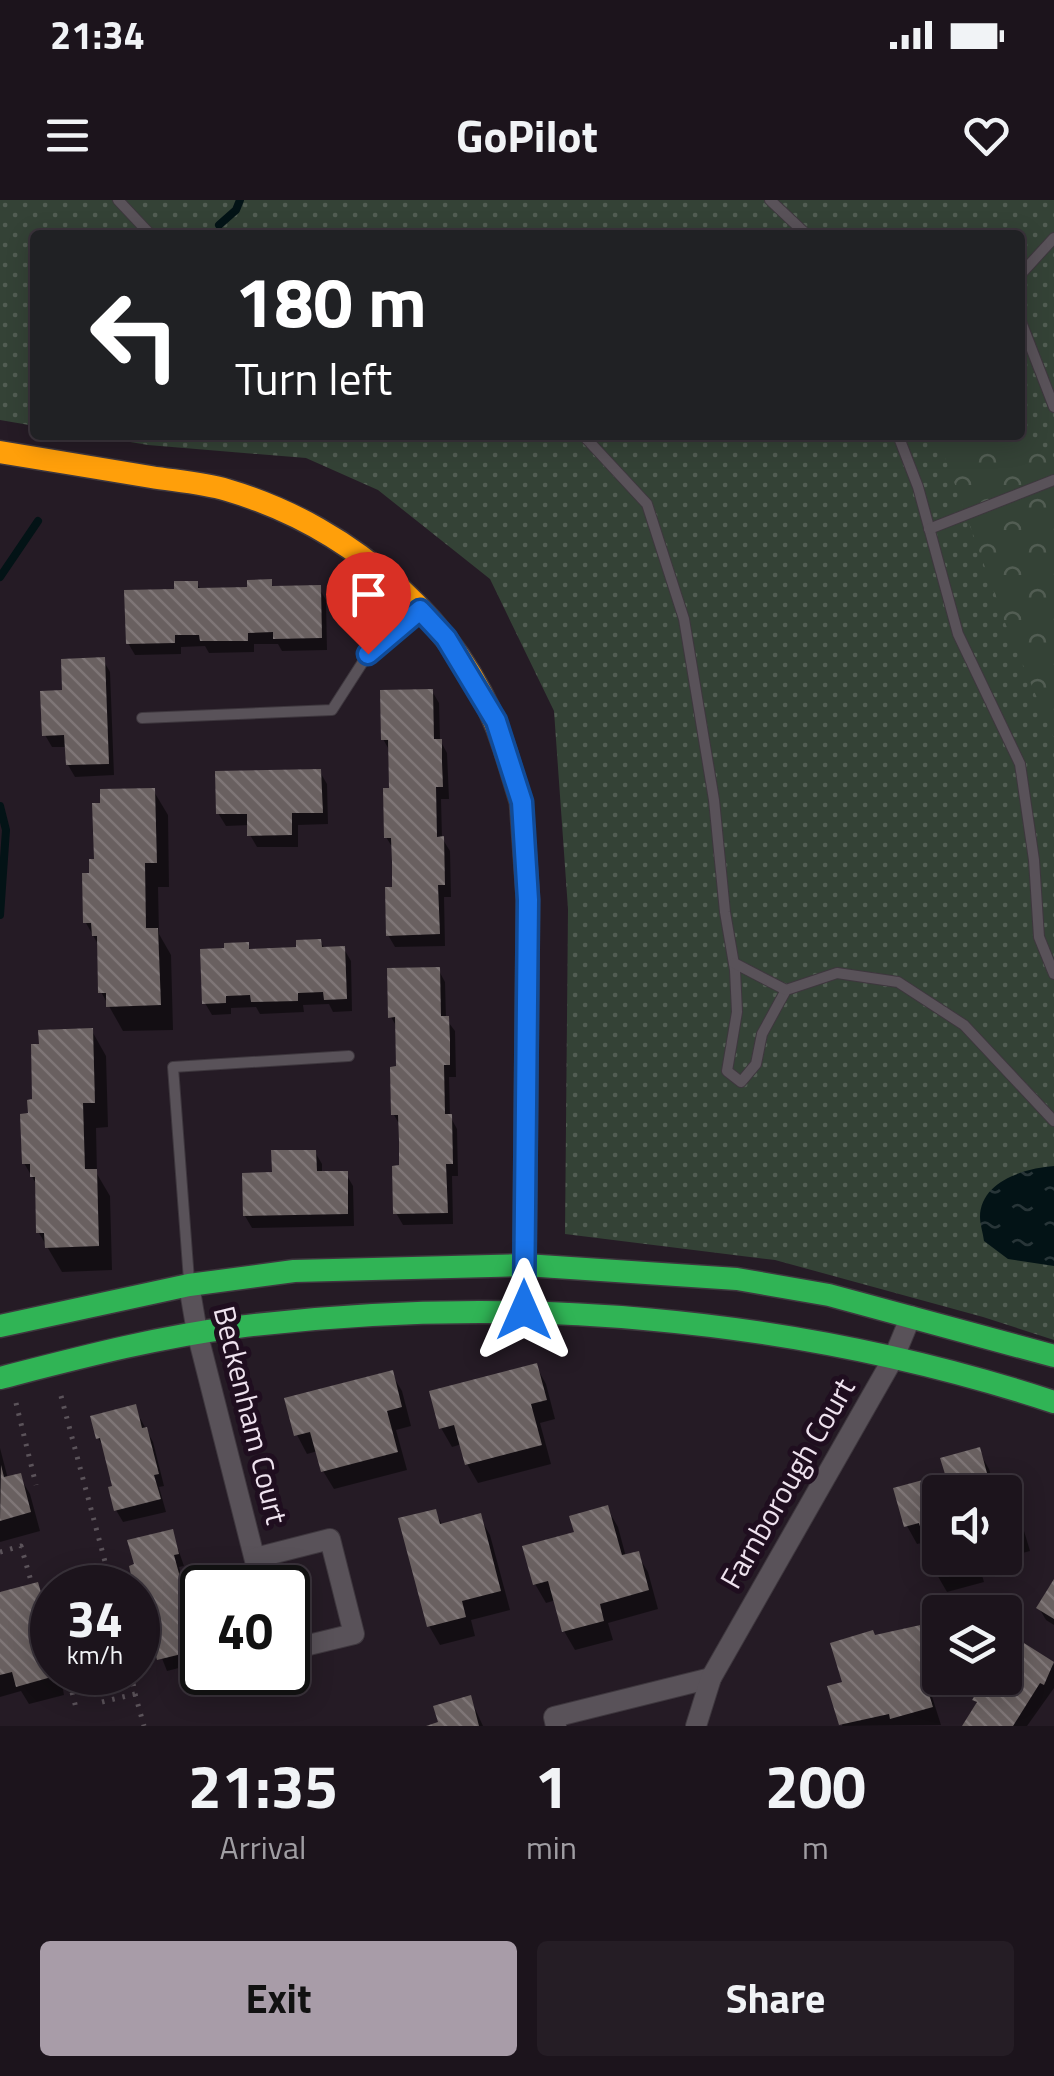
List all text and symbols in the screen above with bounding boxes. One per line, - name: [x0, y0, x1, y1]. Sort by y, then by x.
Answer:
- text: 21:34: [50, 6, 145, 64]
- text: GoPilot: [456, 101, 598, 169]
- icon: menu: [40, 108, 95, 163]
- icon: heart: [959, 108, 1014, 163]
- text: 180 m: [235, 248, 427, 354]
- icon: left: [70, 270, 200, 400]
- text: Turn left: [235, 344, 392, 412]
- pin: [326, 552, 411, 655]
- icon: arrive: [341, 567, 396, 622]
- position arrow: [472, 1258, 576, 1362]
- street label: Beckenham Court: [202, 1301, 300, 1529]
- street label: Farnborough Court: [708, 1369, 866, 1597]
- map controls: [922, 1475, 1022, 1695]
- button: sound: [922, 1475, 1022, 1575]
- speed limit sign: 40: [180, 1565, 310, 1695]
- text: 34: [67, 1580, 123, 1656]
- button: layers: [922, 1595, 1022, 1695]
- text: km/h: [67, 1636, 123, 1674]
- text: 21:35: [188, 1740, 338, 1831]
- text: 1: [535, 1740, 568, 1831]
- text: 200: [765, 1740, 866, 1831]
- text: Arrival: [220, 1823, 306, 1871]
- text: min: [526, 1823, 577, 1871]
- text: m: [802, 1823, 829, 1871]
- button: Exit: [40, 1941, 517, 2056]
- button: Share: [537, 1941, 1014, 2056]

